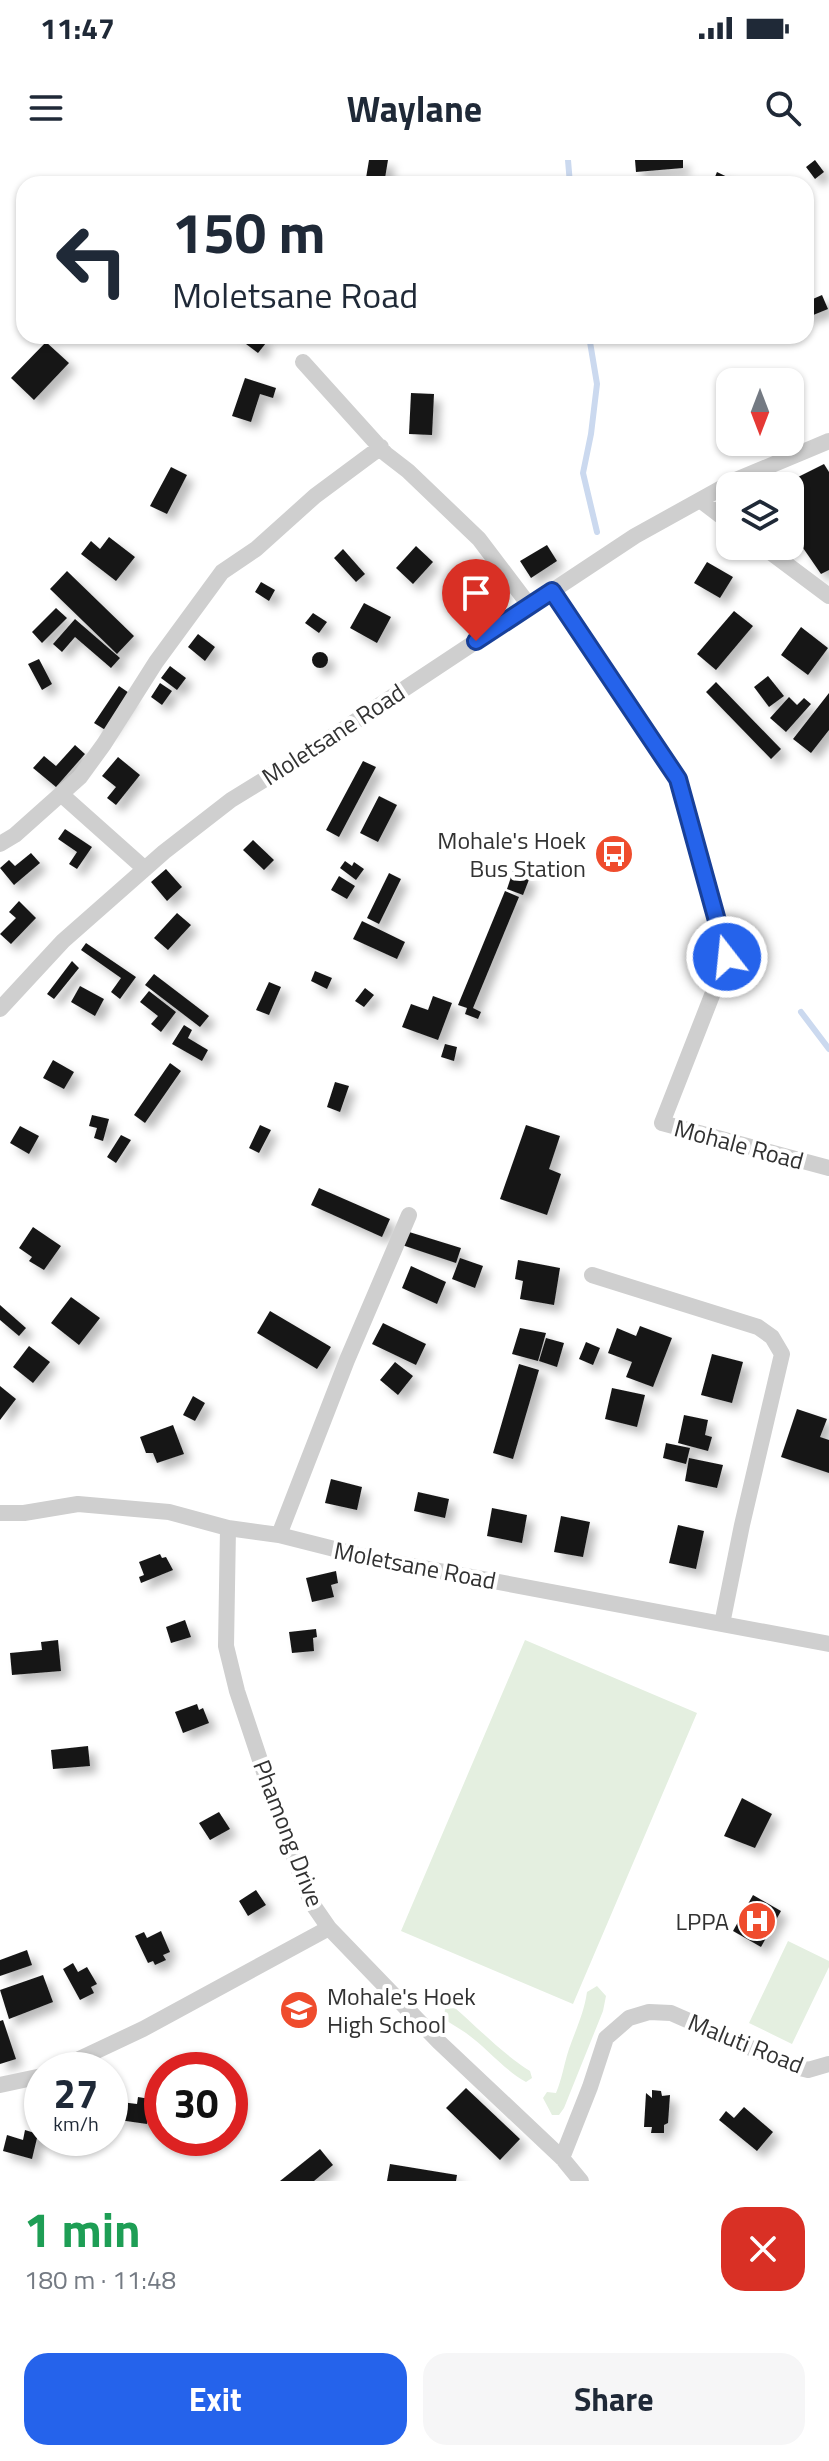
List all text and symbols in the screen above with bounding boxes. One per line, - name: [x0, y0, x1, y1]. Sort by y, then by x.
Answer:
- text: 11:47: [40, 5, 115, 51]
- text: Waylane: [347, 81, 482, 136]
- icon: menu: [24, 86, 68, 130]
- icon: search: [761, 86, 805, 130]
- text: 150 m: [172, 190, 325, 275]
- icon: left: [40, 208, 144, 312]
- text: Moletsane Road: [172, 267, 418, 322]
- north arrow: [716, 368, 804, 456]
- map controls: [716, 368, 804, 560]
- button: layers: [716, 472, 804, 560]
- pin: [442, 559, 510, 641]
- icon: arrive: [454, 571, 498, 615]
- street label: Moletsane Road: [254, 674, 412, 794]
- place label: Mohale's Hoek Bus Station: [437, 822, 587, 886]
- bus stop icon: Mohale's Hoek Bus Station: [593, 833, 635, 875]
- position arrow: [685, 915, 769, 999]
- street label: Mohale Road: [670, 1109, 808, 1179]
- street label: Moletsane Road: [331, 1532, 499, 1598]
- street label: Phamong Drive: [244, 1754, 334, 1912]
- hospital icon: LPPA: [736, 1900, 778, 1942]
- place label: LPPA: [675, 1903, 729, 1939]
- place label: Mohale's Hoek High School: [327, 1978, 476, 2042]
- school or university icon: Mohale's Hoek High School: [278, 1989, 320, 2031]
- street label: Maluti Road: [683, 2004, 809, 2082]
- speed limit sign: 30: [144, 2052, 248, 2156]
- text: 27: [54, 2063, 98, 2124]
- text: km/h: [53, 2108, 99, 2139]
- text: 1 min: [24, 2193, 141, 2266]
- button: close: [721, 2207, 805, 2291]
- text: 180 m · 11:48: [24, 2260, 176, 2299]
- button: Exit: [24, 2353, 407, 2445]
- button: Share: [423, 2353, 805, 2445]

